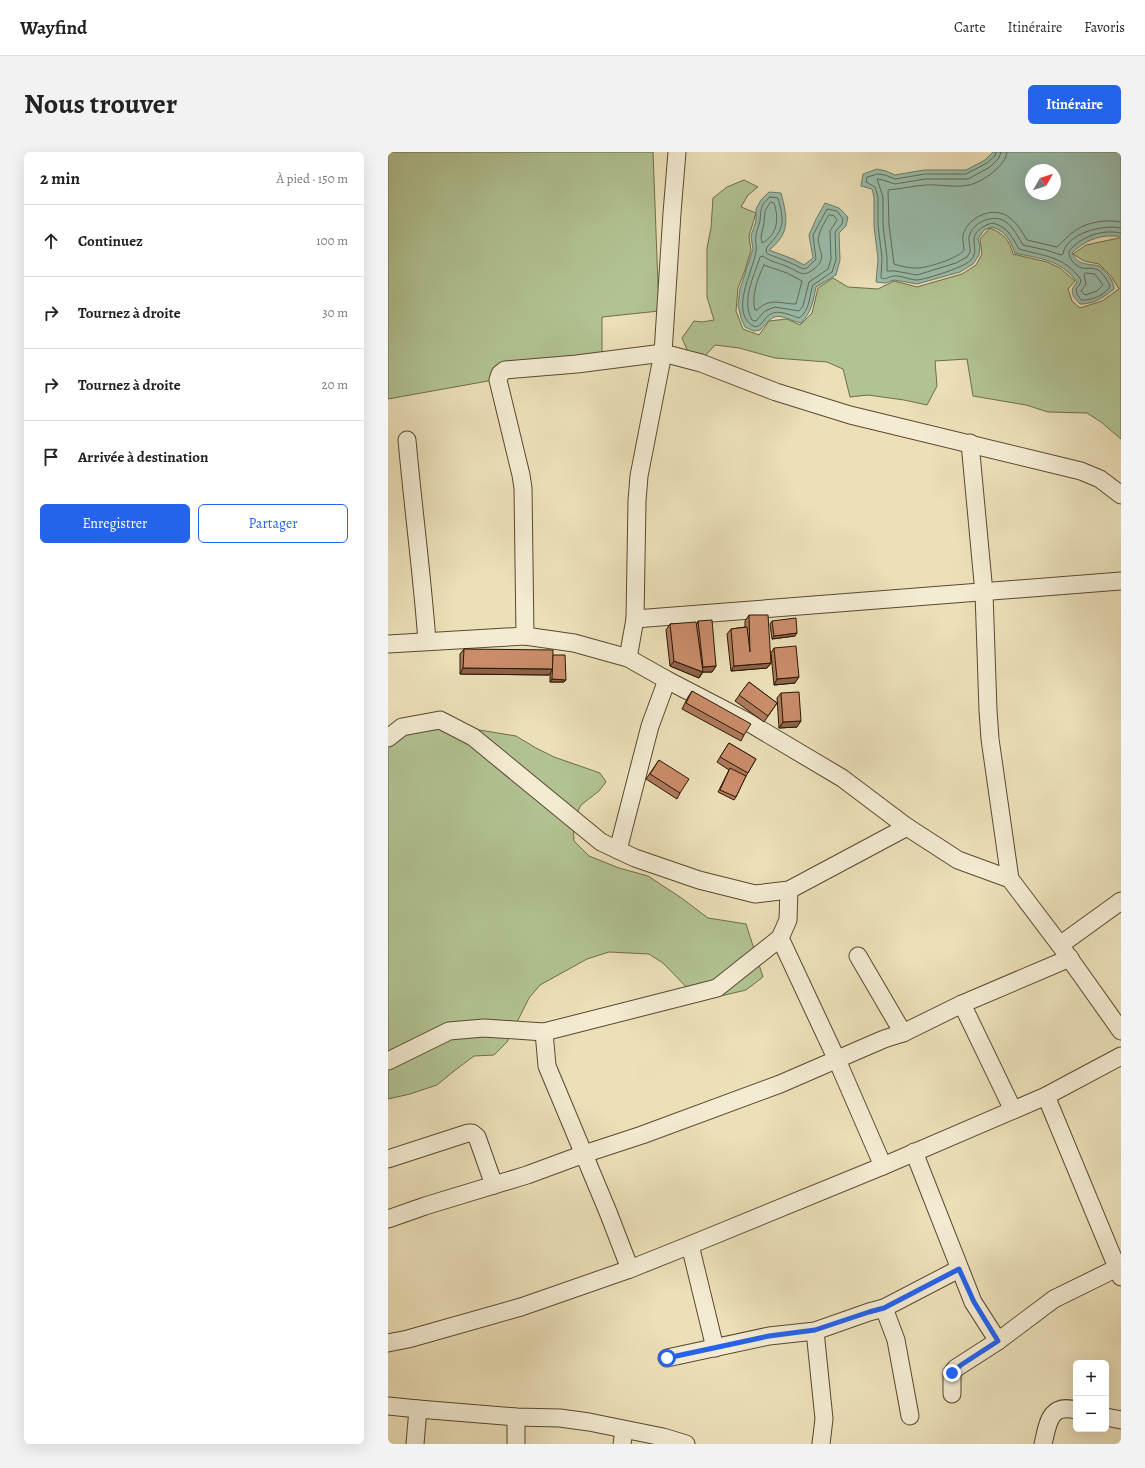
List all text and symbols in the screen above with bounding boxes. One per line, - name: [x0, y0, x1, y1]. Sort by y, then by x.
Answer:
- text: Wayfind: [20, 15, 87, 41]
- text: Carte: [954, 18, 985, 37]
- text: Itinéraire: [1007, 18, 1062, 37]
- text: Favoris: [1084, 18, 1125, 37]
- text: Nous trouver: [24, 85, 177, 123]
- button: Itinéraire: [1028, 85, 1121, 124]
- north arrow: [1025, 164, 1061, 200]
- text: 2 min: [40, 167, 80, 190]
- text: À pied · 150 m: [276, 170, 348, 187]
- icon: ahead: [40, 230, 62, 252]
- text: Continuez: [78, 231, 143, 251]
- text: 100 m: [316, 232, 348, 249]
- icon: right: [40, 302, 62, 324]
- text: Tournez à droite: [78, 303, 181, 323]
- text: 30 m: [322, 304, 348, 321]
- icon: right: [40, 374, 62, 396]
- text: Tournez à droite: [78, 375, 181, 395]
- text: 20 m: [322, 376, 348, 393]
- icon: arrive: [40, 446, 62, 468]
- text: Arrivée à destination: [78, 447, 209, 467]
- button: Enregistrer: [40, 504, 190, 543]
- button: Partager: [198, 504, 348, 543]
- route start: [658, 1349, 676, 1367]
- map controls: [1073, 1360, 1109, 1432]
- button: +: [1073, 1360, 1109, 1396]
- route end: [943, 1364, 961, 1382]
- button: −: [1073, 1396, 1109, 1432]

